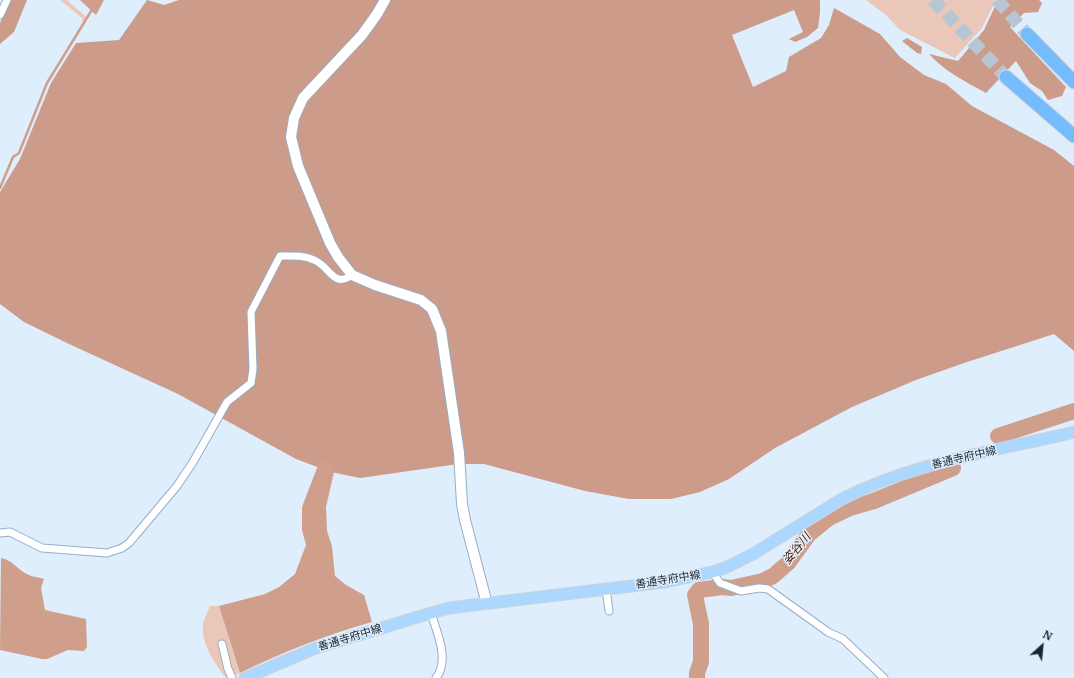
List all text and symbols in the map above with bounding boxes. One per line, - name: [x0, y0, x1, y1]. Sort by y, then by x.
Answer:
- street label: 善通寺府中線: [930, 444, 998, 472]
- water label: 姿谷川: [780, 531, 814, 567]
- street label: 善通寺府中線: [634, 568, 702, 592]
- street label: 善通寺府中線: [317, 622, 383, 654]
- north arrow: [1022, 626, 1062, 666]
- text: N: [1040, 627, 1054, 644]

